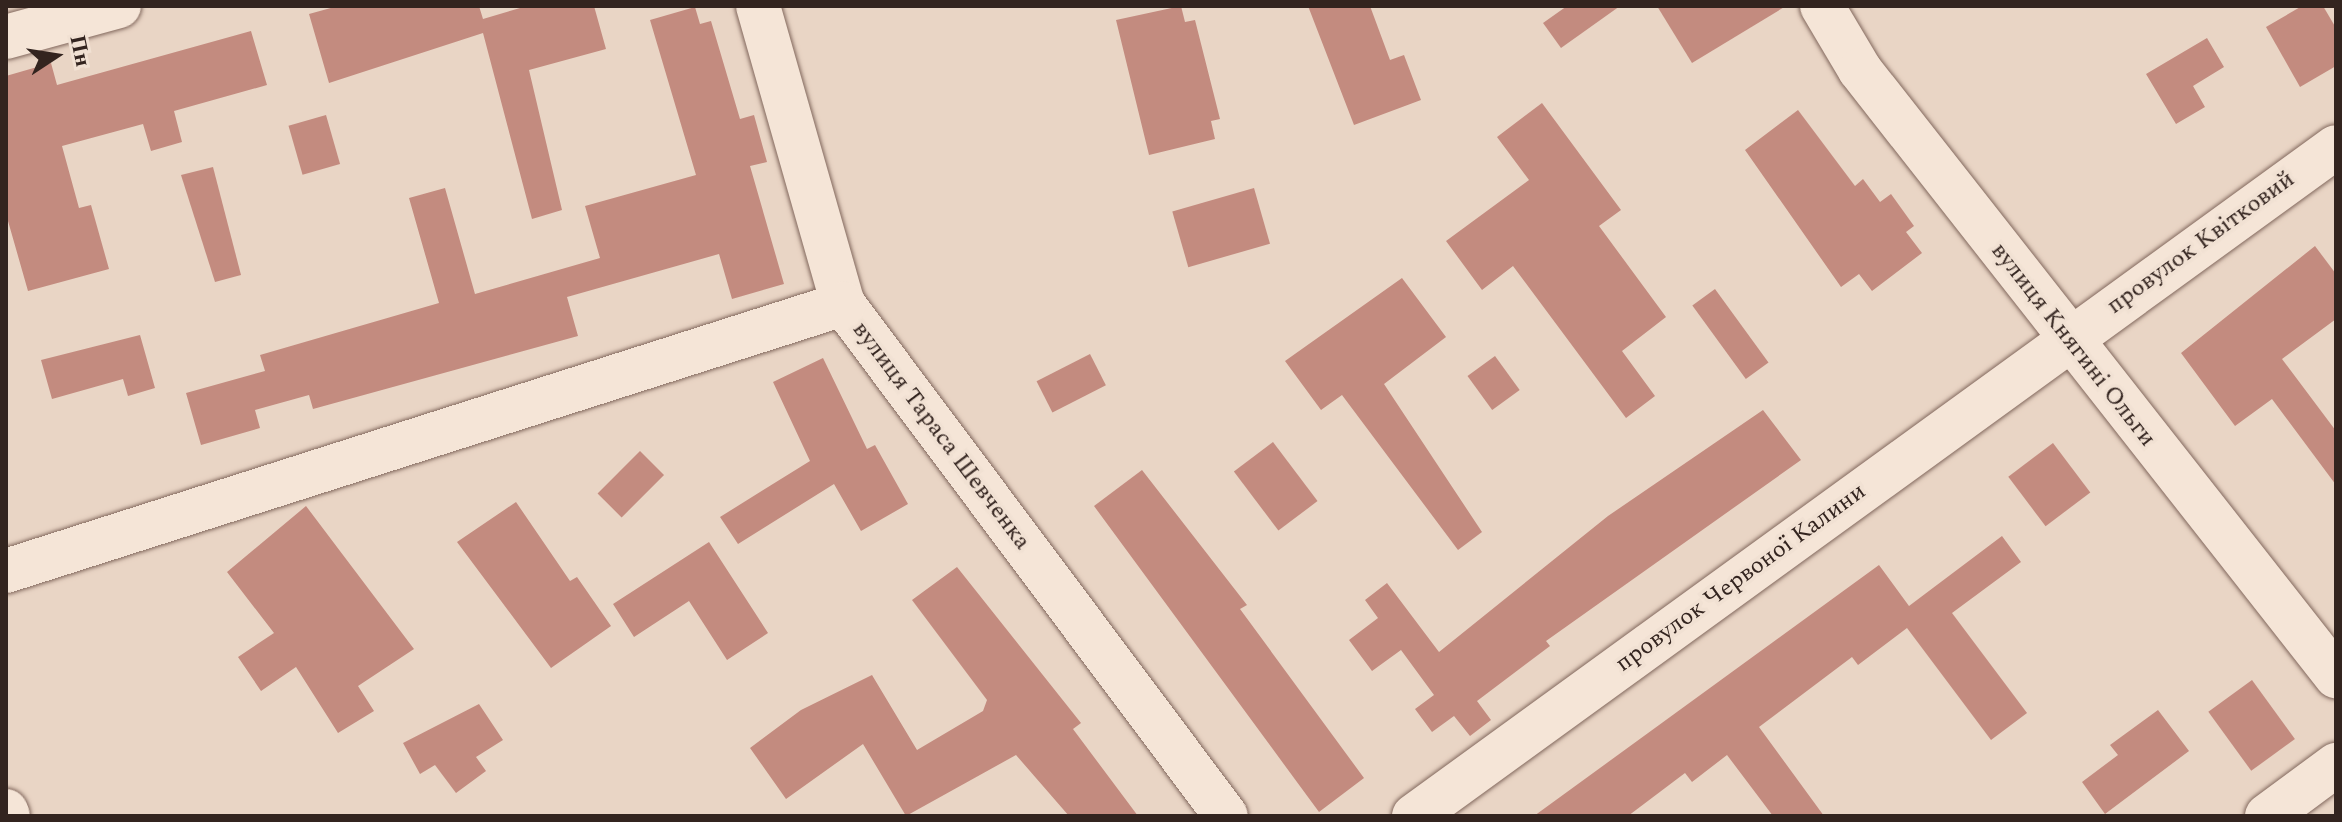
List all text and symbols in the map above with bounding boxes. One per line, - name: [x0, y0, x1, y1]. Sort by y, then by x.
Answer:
- north arrow: [16, 16, 96, 96]
- text: Пн: [61, 32, 99, 70]
- street label: провулок Квітковий: [2102, 165, 2300, 321]
- street label: вулиця Княгині Ольги: [1984, 237, 2162, 453]
- street label: вулиця Тараса Шевченка: [846, 316, 1036, 556]
- street label: провулок Червоної Калини: [1610, 477, 1872, 679]

